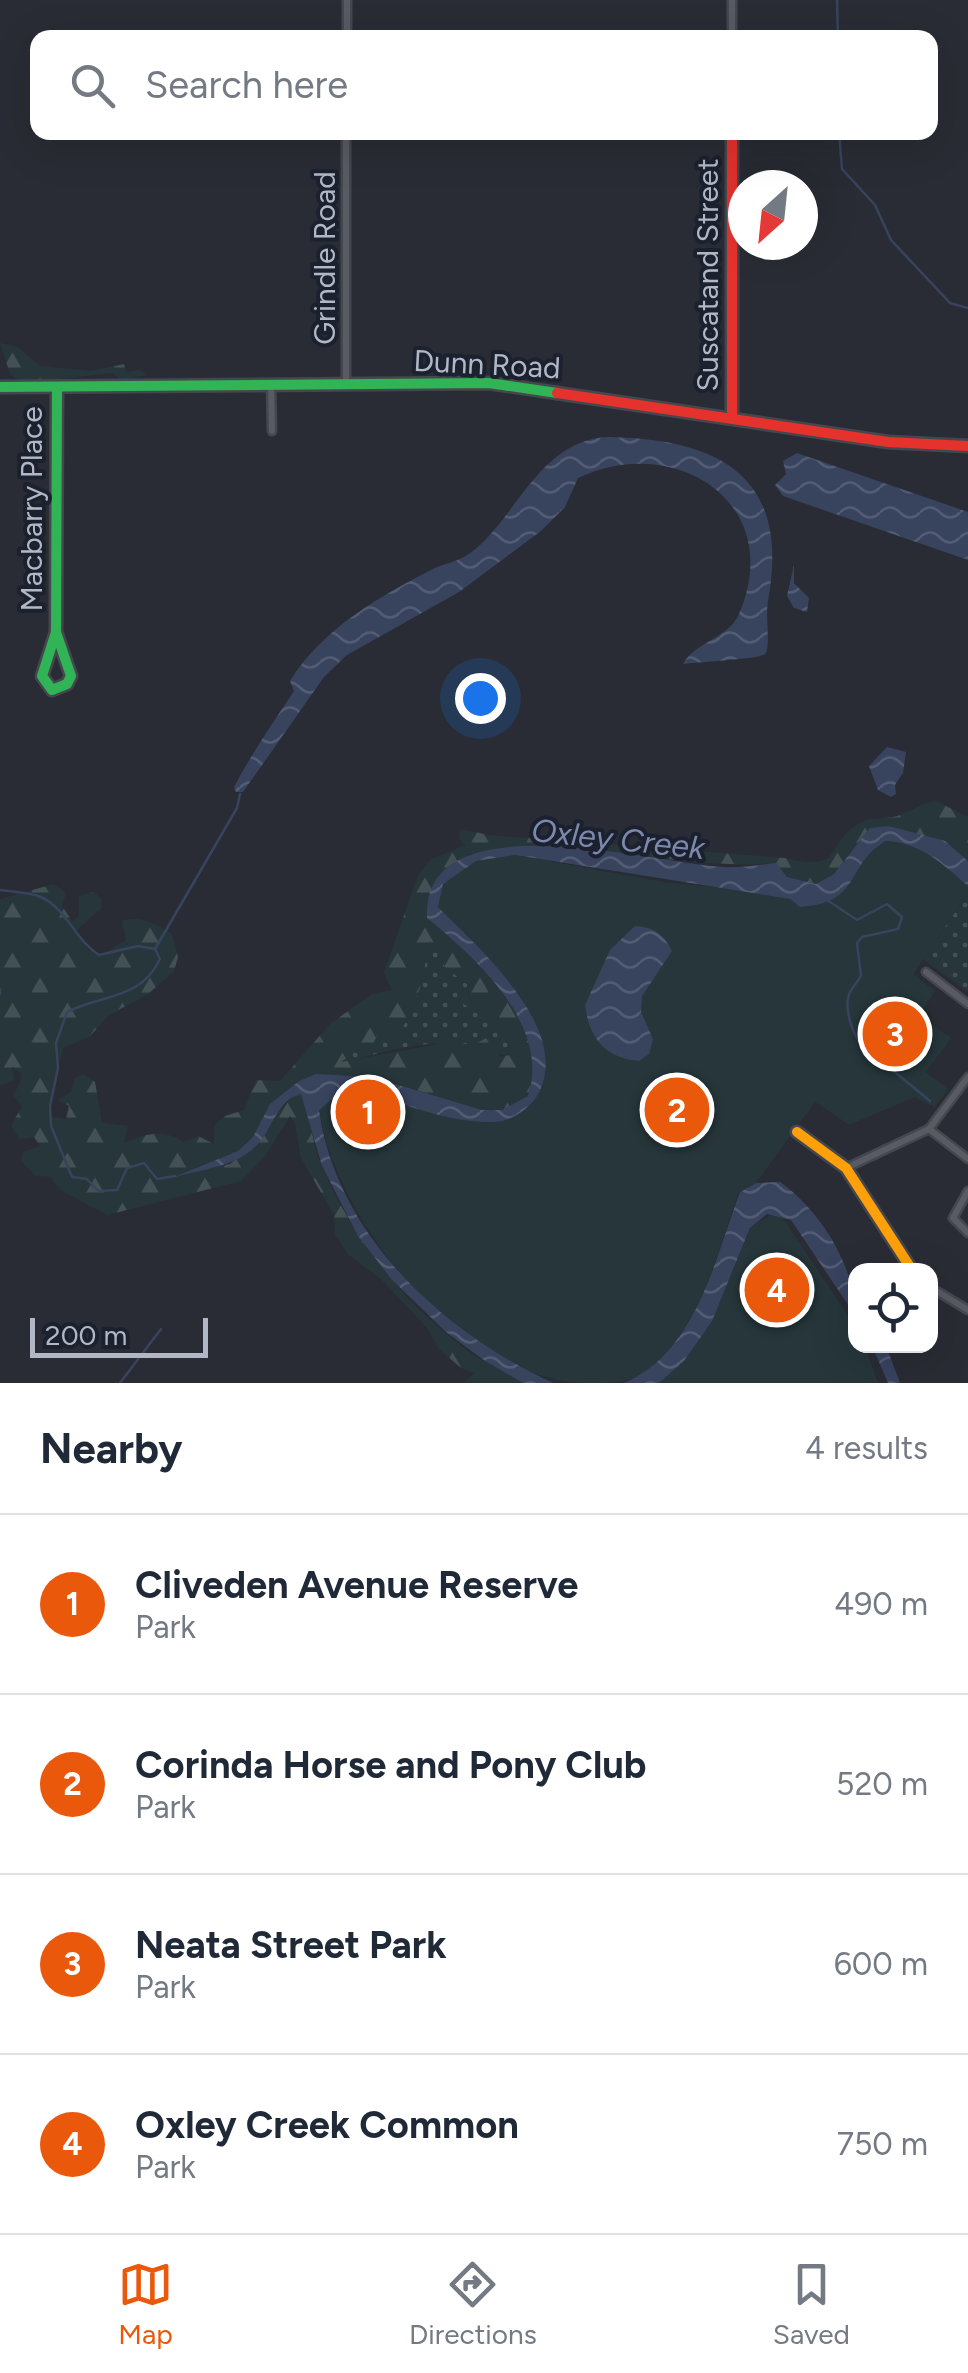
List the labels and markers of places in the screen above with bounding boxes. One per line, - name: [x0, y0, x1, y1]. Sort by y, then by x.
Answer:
- pin: 3: [862, 996, 928, 1072]
- pin: 2: [644, 1072, 710, 1148]
- pin: 1: [336, 1074, 400, 1150]
- pin: 4: [744, 1252, 810, 1328]

